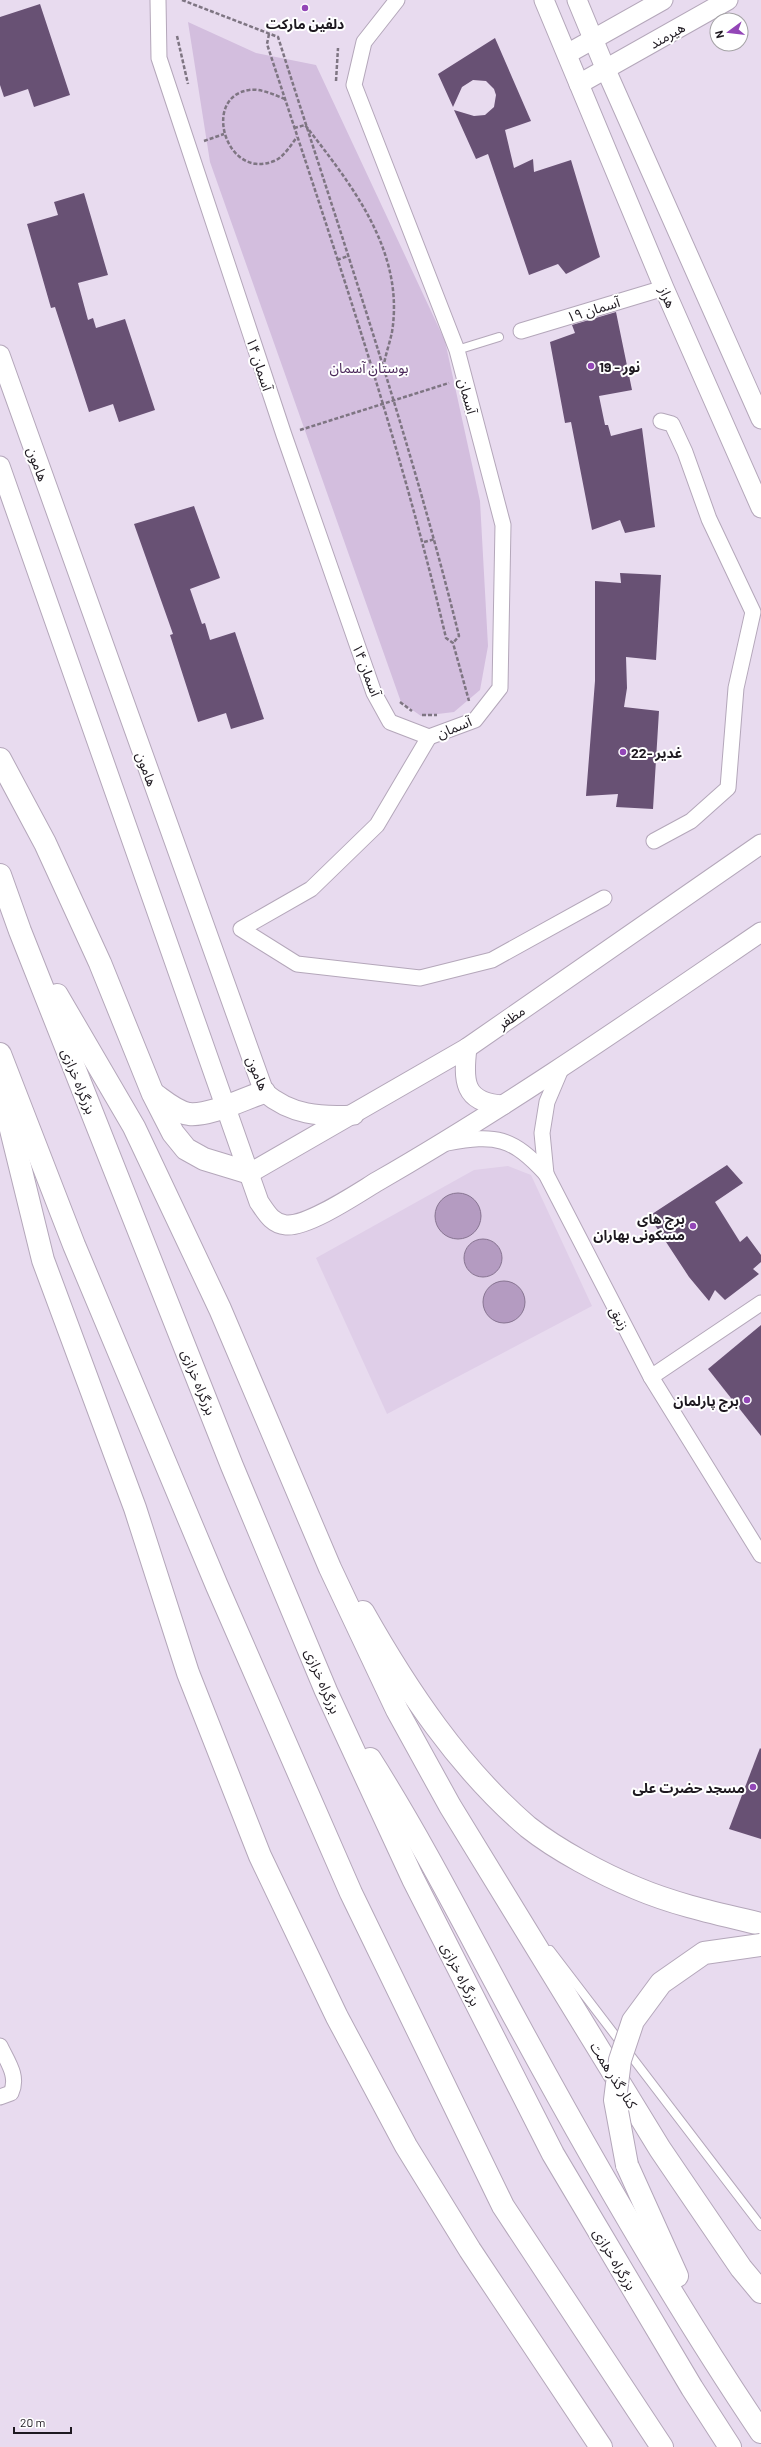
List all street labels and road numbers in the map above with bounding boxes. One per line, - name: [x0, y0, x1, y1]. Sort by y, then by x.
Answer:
- street label: هیرمند: [646, 18, 688, 53]
- street label: هراز: [655, 283, 680, 311]
- street label: آسمان ۱۹: [564, 293, 623, 326]
- street label: آسمان ۱۴: [242, 335, 277, 394]
- street label: آسمان: [454, 376, 481, 417]
- street label: هامون: [23, 444, 52, 484]
- street label: آسمان ۱۴: [348, 641, 385, 700]
- street label: آسمان: [434, 712, 475, 743]
- street label: هامون: [132, 749, 161, 789]
- street label: مظفر: [493, 1002, 529, 1034]
- street label: بزرگراه خرازی: [57, 1046, 100, 1117]
- street label: هامون: [242, 1053, 273, 1093]
- street label: زنبق: [605, 1303, 633, 1334]
- street label: بزرگراه خرازی: [177, 1347, 220, 1418]
- street label: بزرگراه خرازی: [301, 1646, 344, 1717]
- street label: بزرگراه خرازی: [437, 1939, 484, 2009]
- street label: کنار گذر همت: [586, 2039, 641, 2112]
- street label: بزرگراه خرازی: [589, 2225, 640, 2294]

